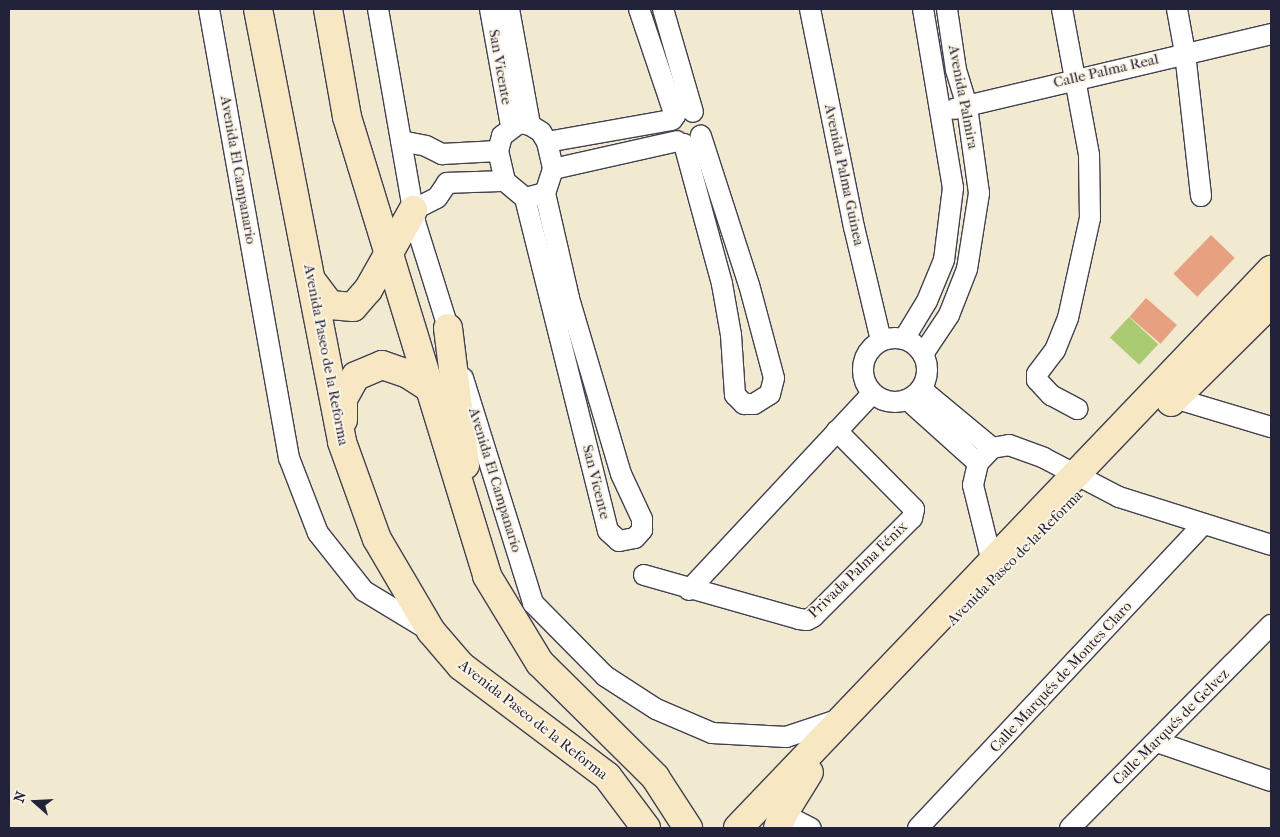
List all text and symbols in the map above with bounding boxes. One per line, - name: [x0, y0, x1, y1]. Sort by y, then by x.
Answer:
- street label: San Vicente: [485, 28, 515, 106]
- street label: Avenida Palmira: [944, 43, 982, 151]
- street label: Calle Palma Real: [1052, 50, 1160, 92]
- street label: Avenida El Campanario: [216, 94, 260, 246]
- street label: Avenida Palma Guinea: [820, 102, 868, 248]
- street label: Avenida Paseo de la Reforma: [300, 263, 352, 447]
- street label: Avenida El Campanario: [464, 405, 526, 555]
- street label: San Vicente: [578, 443, 614, 521]
- street label: Avenida Paseo de la Reforma: [944, 487, 1086, 629]
- street label: Privada Palma Fénix: [805, 518, 911, 622]
- street label: Calle Marqués de Montes Claro: [986, 598, 1136, 756]
- street label: Avenida Paseo de la Reforma: [455, 656, 611, 784]
- street label: Calle Marqués de Gelvez: [1109, 665, 1233, 789]
- north arrow: [10, 777, 60, 827]
- text: N: [11, 789, 30, 805]

